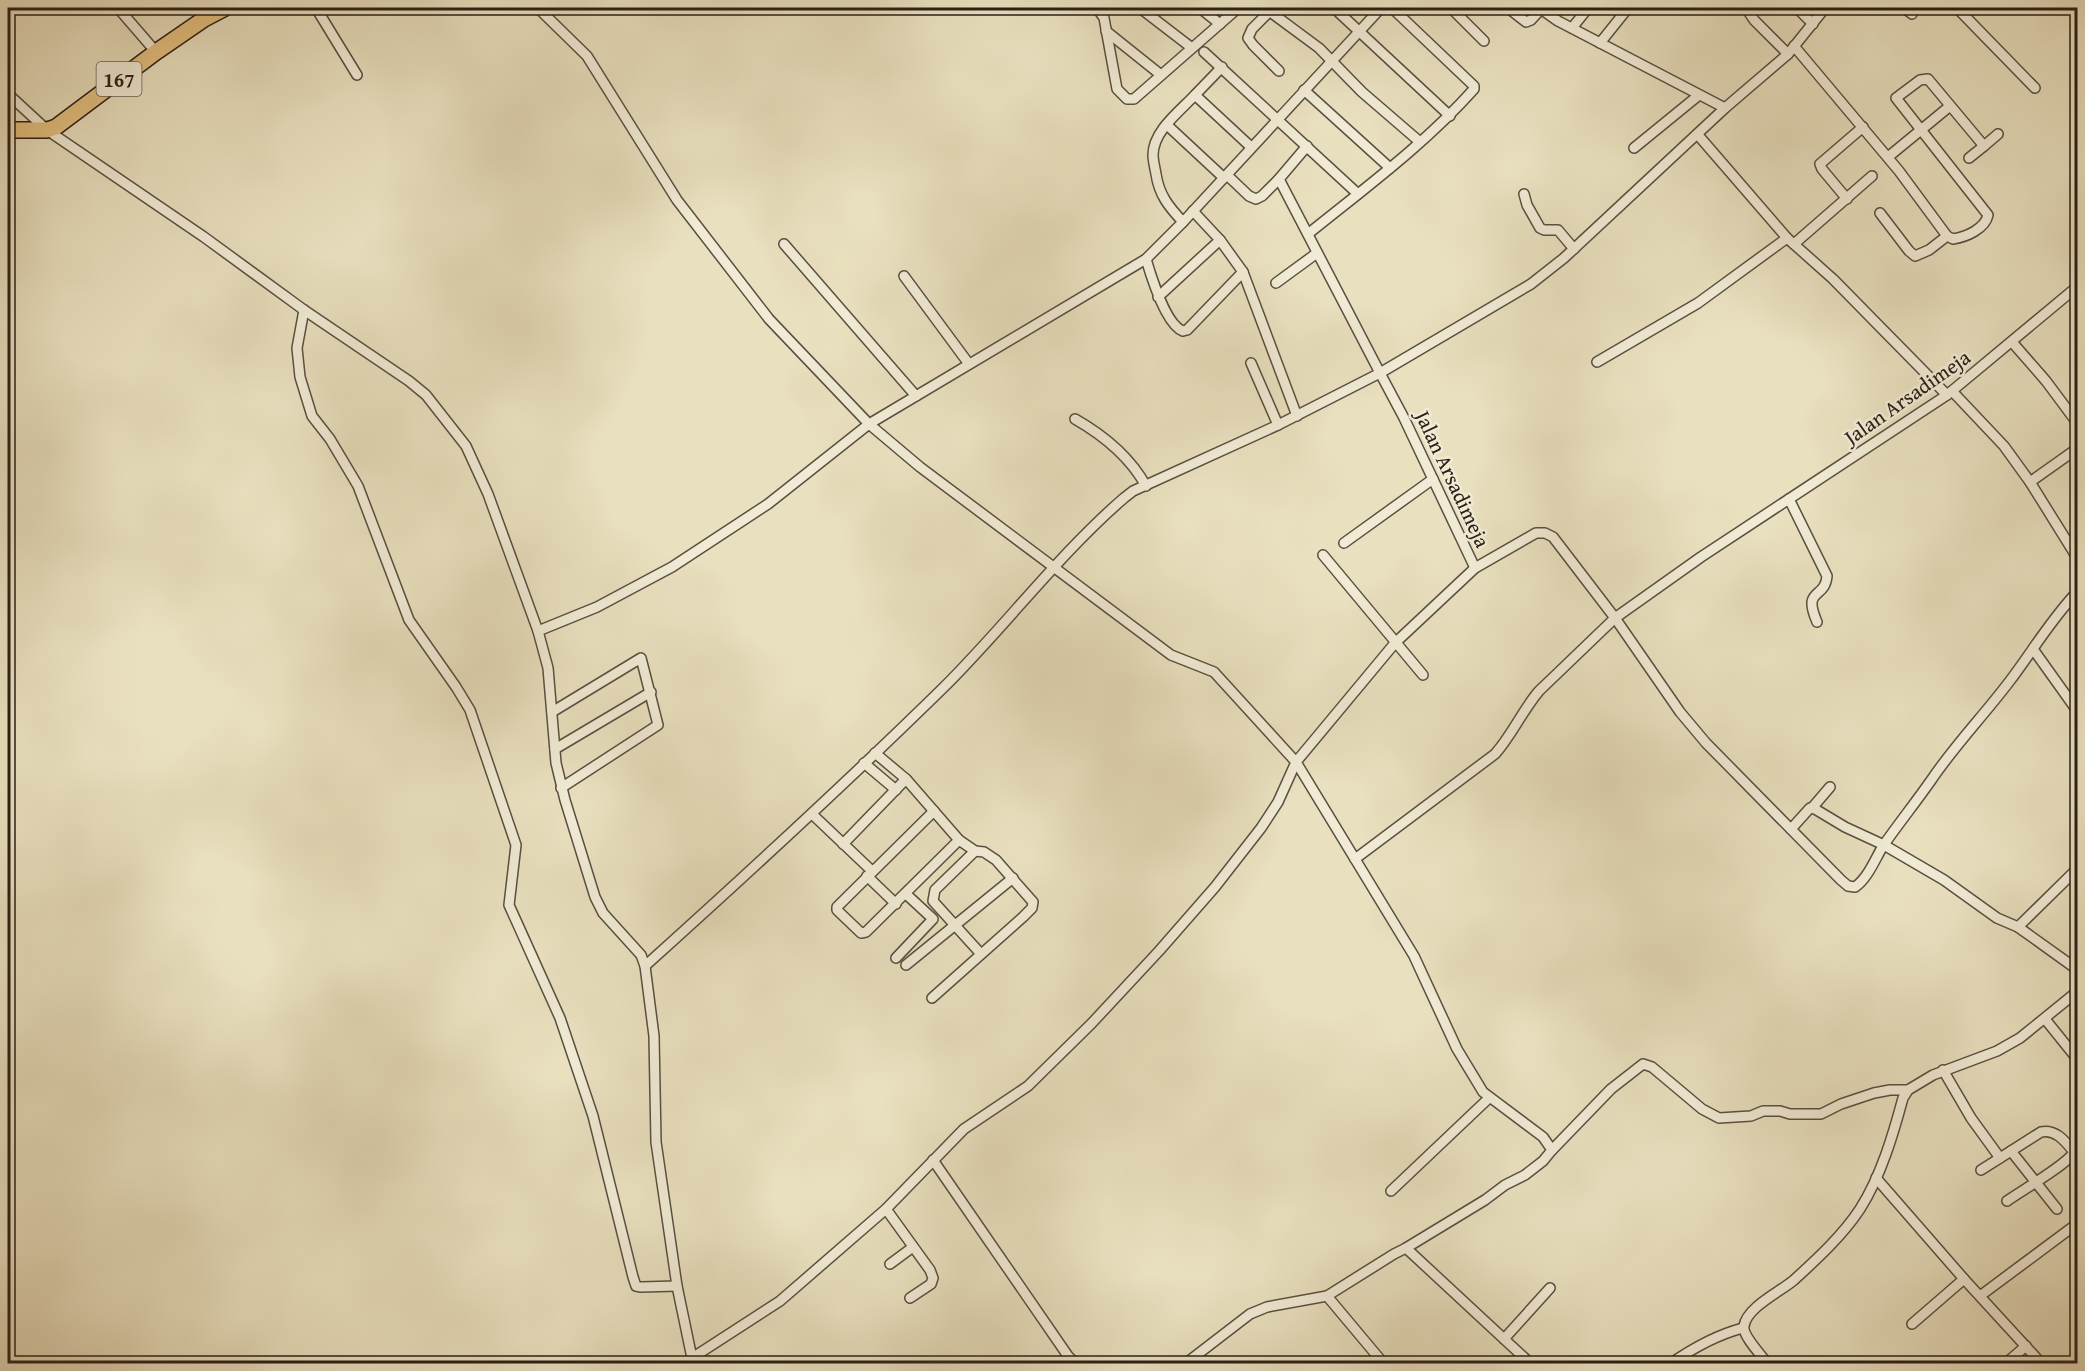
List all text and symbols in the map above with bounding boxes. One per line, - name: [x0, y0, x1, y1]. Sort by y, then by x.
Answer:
- road number: 167: [96, 62, 142, 96]
- street label: Jalan Arsadimeja: [1835, 342, 1977, 454]
- street label: Jalan Arsadimeja: [1406, 403, 1498, 553]

